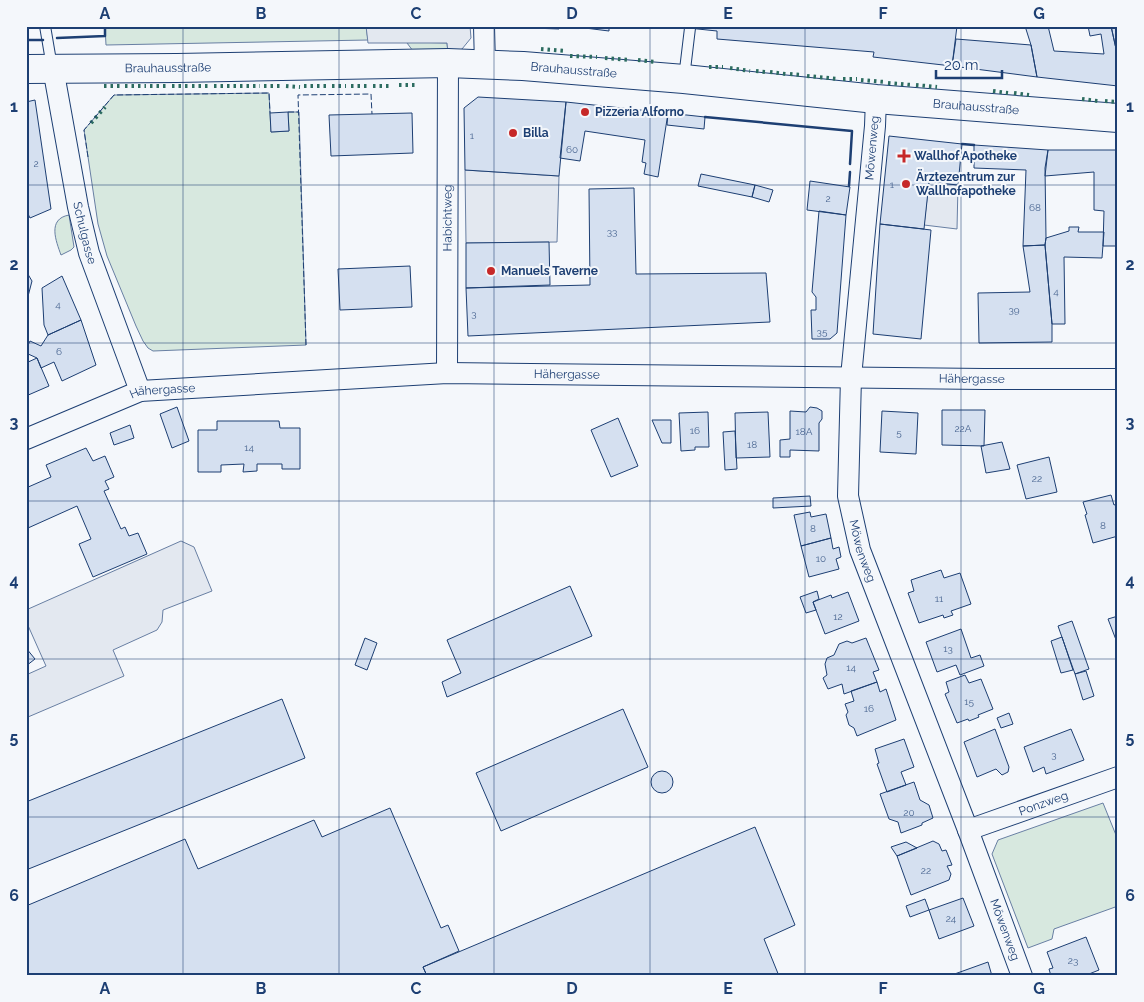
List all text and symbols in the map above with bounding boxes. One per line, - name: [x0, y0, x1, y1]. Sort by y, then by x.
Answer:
- text: A: [100, 4, 111, 23]
- text: B: [256, 4, 267, 23]
- text: C: [411, 4, 422, 23]
- text: D: [566, 4, 578, 23]
- text: E: [723, 4, 733, 23]
- text: F: [878, 4, 888, 23]
- text: G: [1033, 4, 1045, 23]
- scale bar: [936, 48, 1003, 80]
- text: 20 m: [944, 56, 979, 74]
- street label: Brauhausstraße: [125, 60, 211, 75]
- street label: Brauhausstraße: [530, 60, 617, 81]
- street label: Brauhausstraße: [932, 96, 1020, 117]
- text: 1: [10, 97, 18, 116]
- text: 1: [1126, 97, 1134, 116]
- place label: Pizzeria Alforno: [595, 105, 684, 119]
- marker: Pizzeria Alforno: [579, 106, 591, 118]
- street label: Möwenweg: [862, 115, 882, 181]
- place label: Billa: [523, 126, 549, 140]
- marker: Billa: [507, 127, 519, 139]
- house number: 1: [470, 130, 475, 141]
- house number: 60: [566, 144, 578, 155]
- place label: Wallhof Apotheke: [914, 149, 1017, 163]
- marker: Wallhof Apotheke: [898, 150, 910, 162]
- house number: 2: [33, 158, 39, 169]
- place label: Ärztezentrum zur Wallhofapotheke: [916, 169, 1016, 198]
- marker: Ärztezentrum zur Wallhofapotheke: [900, 178, 912, 190]
- house number: 1: [890, 179, 895, 190]
- street label: Habichtweg: [440, 185, 455, 251]
- house number: 2: [825, 193, 831, 204]
- street label: Schulgasse: [70, 201, 100, 266]
- house number: 68: [1029, 202, 1041, 213]
- house number: 33: [607, 226, 617, 237]
- text: 2: [9, 255, 19, 274]
- text: 2: [1125, 255, 1135, 274]
- place label: Manuels Taverne: [501, 264, 598, 278]
- marker: Manuels Taverne: [485, 265, 497, 277]
- house number: 4: [1053, 286, 1059, 297]
- house number: 4: [55, 299, 61, 310]
- house number: 39: [1008, 304, 1020, 315]
- house number: 3: [471, 308, 477, 319]
- house number: 35: [817, 326, 828, 337]
- house number: 6: [56, 346, 62, 357]
- street label: Hähergasse: [534, 367, 600, 382]
- street label: Hähergasse: [939, 371, 1005, 386]
- street label: Hähergasse: [127, 381, 196, 402]
- text: 3: [10, 413, 19, 432]
- text: 3: [1126, 413, 1135, 432]
- house number: 22A: [954, 423, 972, 434]
- house number: 16: [690, 425, 700, 436]
- house number: 18A: [796, 426, 813, 437]
- house number: 5: [896, 427, 902, 438]
- house number: 18: [747, 439, 757, 450]
- house number: 14: [244, 442, 254, 453]
- house number: 22: [1032, 473, 1042, 484]
- street label: Möwenweg: [846, 518, 879, 584]
- house number: 8: [1100, 520, 1106, 531]
- house number: 8: [810, 523, 816, 534]
- house number: 10: [816, 553, 826, 564]
- text: 4: [9, 571, 19, 590]
- text: 4: [1125, 571, 1135, 590]
- house number: 11: [935, 593, 944, 604]
- house number: 12: [833, 611, 843, 622]
- house number: 13: [943, 643, 953, 654]
- house number: 14: [846, 662, 856, 673]
- house number: 15: [964, 696, 974, 707]
- house number: 16: [864, 703, 874, 714]
- text: 5: [10, 728, 19, 747]
- text: 5: [1126, 728, 1135, 747]
- house number: 3: [1051, 749, 1057, 760]
- street label: Ponzweg: [1017, 788, 1070, 819]
- house number: 20: [903, 807, 915, 818]
- house number: 22: [921, 865, 931, 876]
- text: 6: [9, 886, 19, 905]
- text: 6: [1125, 886, 1135, 905]
- street label: Möwenweg: [987, 897, 1023, 963]
- house number: 24: [946, 913, 957, 924]
- house number: 23: [1068, 955, 1078, 966]
- text: A: [100, 979, 111, 998]
- text: B: [256, 979, 267, 998]
- text: C: [411, 979, 422, 998]
- text: D: [566, 979, 578, 998]
- text: E: [723, 979, 733, 998]
- text: F: [878, 979, 888, 998]
- text: G: [1033, 979, 1045, 998]

